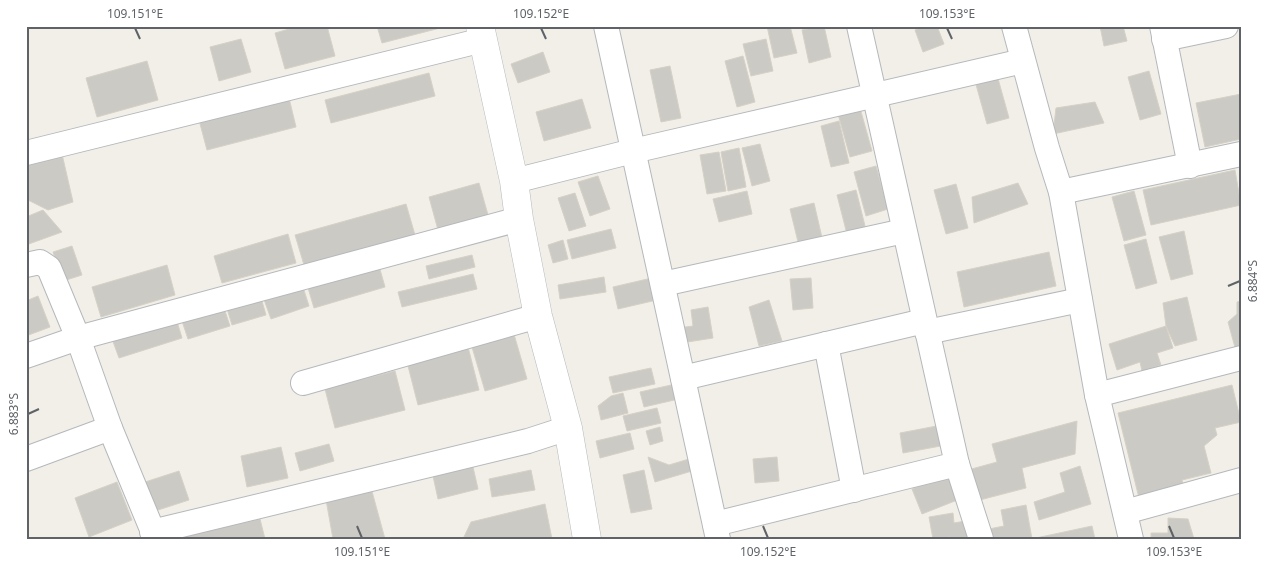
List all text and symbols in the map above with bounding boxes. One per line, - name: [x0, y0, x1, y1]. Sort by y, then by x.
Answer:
- text: 109.151°E: [107, 5, 163, 22]
- text: 109.152°E: [513, 5, 569, 22]
- text: 109.153°E: [919, 5, 975, 22]
- text: 6.884°S: [1244, 259, 1261, 302]
- text: 6.883°S: [5, 392, 22, 435]
- text: 109.151°E: [334, 543, 390, 560]
- text: 109.152°E: [740, 543, 796, 560]
- text: 109.153°E: [1146, 543, 1202, 560]

